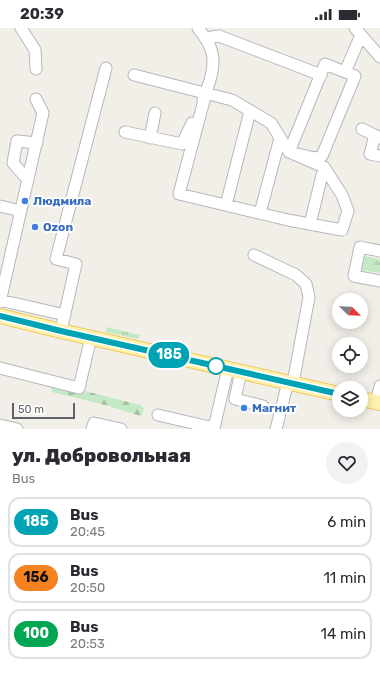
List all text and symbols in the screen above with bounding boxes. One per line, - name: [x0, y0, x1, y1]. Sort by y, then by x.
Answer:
- text: 20:39: [20, 5, 64, 23]
- place label: Людмила: [33, 194, 91, 208]
- marker: Людмила: [20, 196, 30, 206]
- place label: Ozon: [43, 220, 73, 234]
- marker: Ozon: [30, 222, 40, 232]
- north arrow: [332, 293, 368, 329]
- map controls: [332, 293, 368, 417]
- button: locate: [332, 337, 368, 373]
- line badge: 185: [146, 342, 192, 368]
- text: 185: [156, 346, 182, 363]
- unlabelled marker: [207, 357, 225, 375]
- button: layers: [332, 381, 368, 417]
- scale bar: [12, 401, 75, 420]
- place label: Магнит: [252, 401, 297, 415]
- text: 50 m: [18, 403, 44, 416]
- marker: Магнит: [239, 403, 249, 413]
- button: heart: [326, 442, 368, 484]
- text: ул. Добровольная: [12, 444, 191, 467]
- text: Bus: [12, 471, 35, 486]
- text: Bus: [70, 506, 98, 524]
- text: 185: [23, 513, 49, 530]
- text: 6 min: [327, 513, 366, 531]
- text: 20:45: [70, 524, 105, 539]
- text: Bus: [70, 562, 98, 580]
- text: 156: [23, 569, 49, 586]
- text: 11 min: [323, 569, 366, 587]
- text: 20:50: [70, 580, 105, 595]
- text: Bus: [70, 618, 98, 636]
- text: 100: [23, 625, 49, 642]
- text: 14 min: [321, 625, 366, 643]
- text: 20:53: [70, 636, 105, 651]

